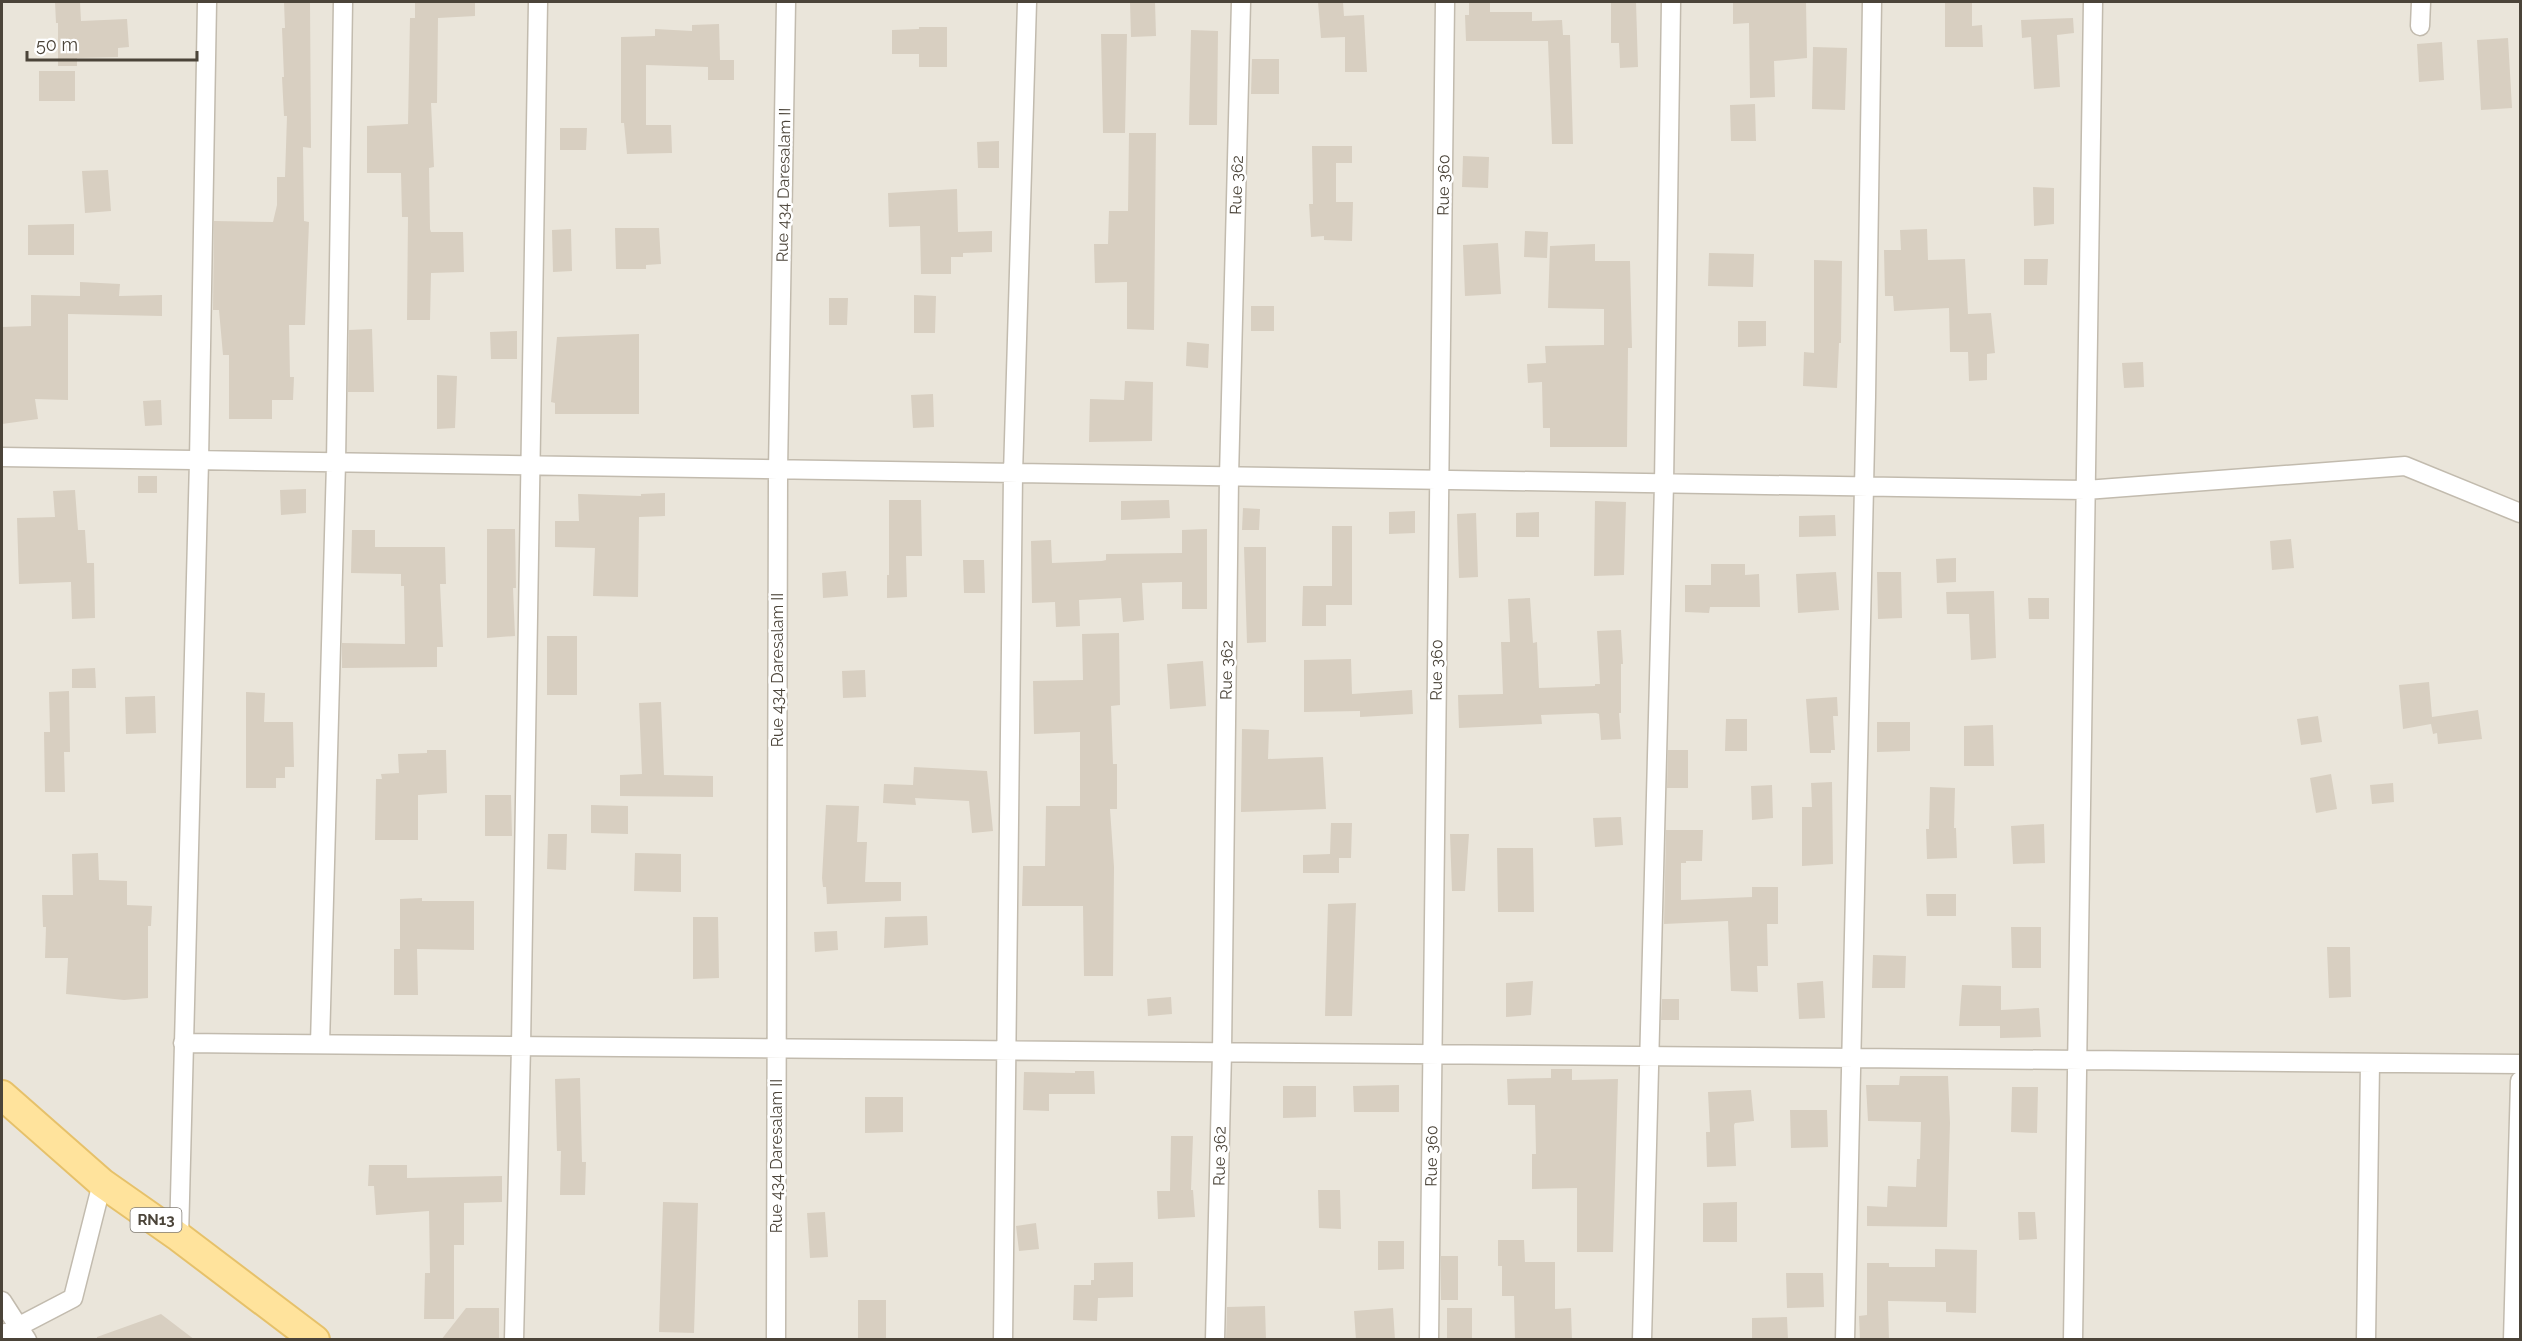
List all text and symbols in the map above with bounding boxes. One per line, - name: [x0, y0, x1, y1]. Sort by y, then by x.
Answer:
- scale bar: [27, 24, 196, 62]
- text: 50 m: [36, 34, 78, 55]
- street label: Rue 434 Daresalam II: [773, 108, 794, 262]
- street label: Rue 360: [1433, 154, 1454, 216]
- street label: Rue 362: [1226, 155, 1247, 215]
- street label: Rue 434 Daresalam II: [768, 593, 787, 747]
- street label: Rue 360: [1426, 639, 1447, 701]
- street label: Rue 362: [1216, 640, 1237, 700]
- street label: Rue 434 Daresalam II: [767, 1079, 786, 1233]
- street label: Rue 360: [1421, 1125, 1442, 1187]
- street label: Rue 362: [1209, 1126, 1230, 1186]
- road number: RN13: [130, 1208, 182, 1232]

